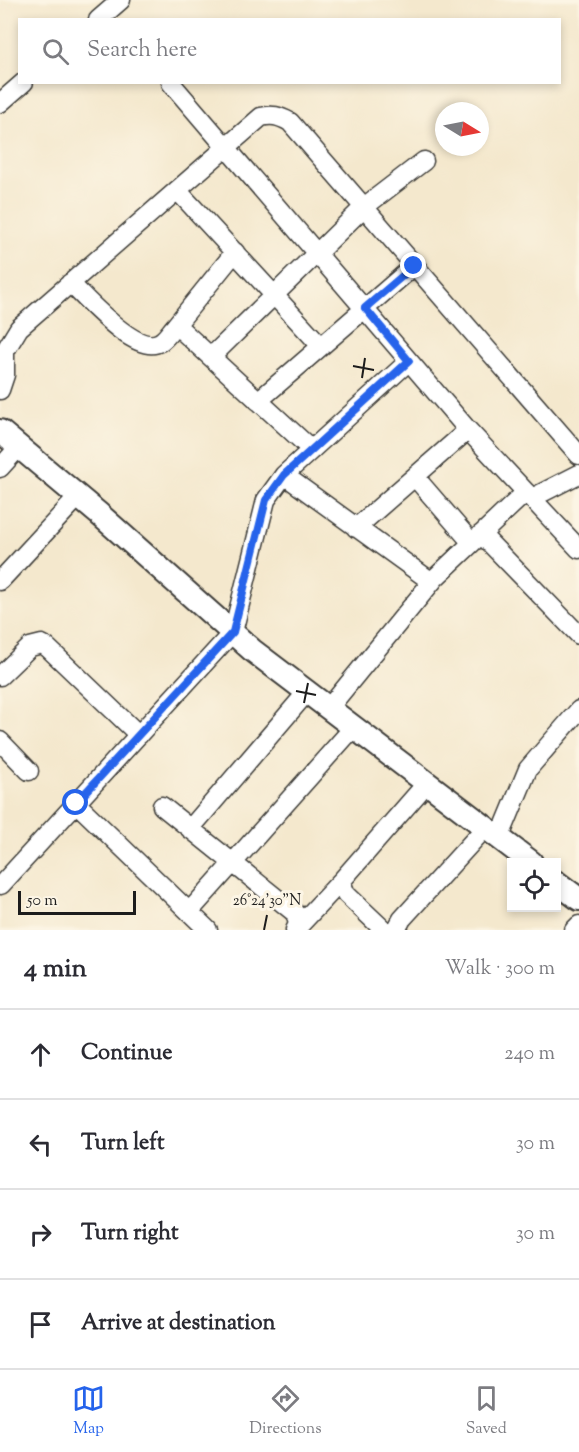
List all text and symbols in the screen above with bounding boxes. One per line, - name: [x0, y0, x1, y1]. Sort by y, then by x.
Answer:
- search box: [18, 18, 561, 84]
- icon: search: [39, 35, 72, 68]
- text: Search here: [87, 35, 197, 67]
- north arrow: [435, 102, 489, 156]
- route end: [400, 252, 426, 278]
- route start: [62, 789, 88, 815]
- map controls: [507, 858, 561, 912]
- button: locate: [507, 858, 561, 912]
- scale bar: [18, 888, 136, 916]
- text: 50 m: [27, 890, 58, 913]
- text: 26°24'30"N: [233, 891, 301, 912]
- text: 4 min: [24, 951, 87, 988]
- text: Walk · 300 m: [445, 955, 555, 984]
- icon: ahead: [24, 1038, 57, 1071]
- text: Continue: [81, 1038, 172, 1070]
- text: 240 m: [504, 1040, 555, 1069]
- icon: left: [24, 1128, 57, 1161]
- text: Turn left: [81, 1128, 164, 1160]
- text: 30 m: [516, 1130, 555, 1159]
- icon: right: [24, 1218, 57, 1251]
- text: Turn right: [81, 1218, 178, 1250]
- text: 30 m: [516, 1220, 555, 1249]
- icon: arrive: [24, 1308, 57, 1341]
- text: Arrive at destination: [81, 1308, 276, 1340]
- tab: Map: [72, 1382, 105, 1441]
- tab: Directions: [249, 1382, 322, 1441]
- tab: Saved: [466, 1382, 507, 1441]

